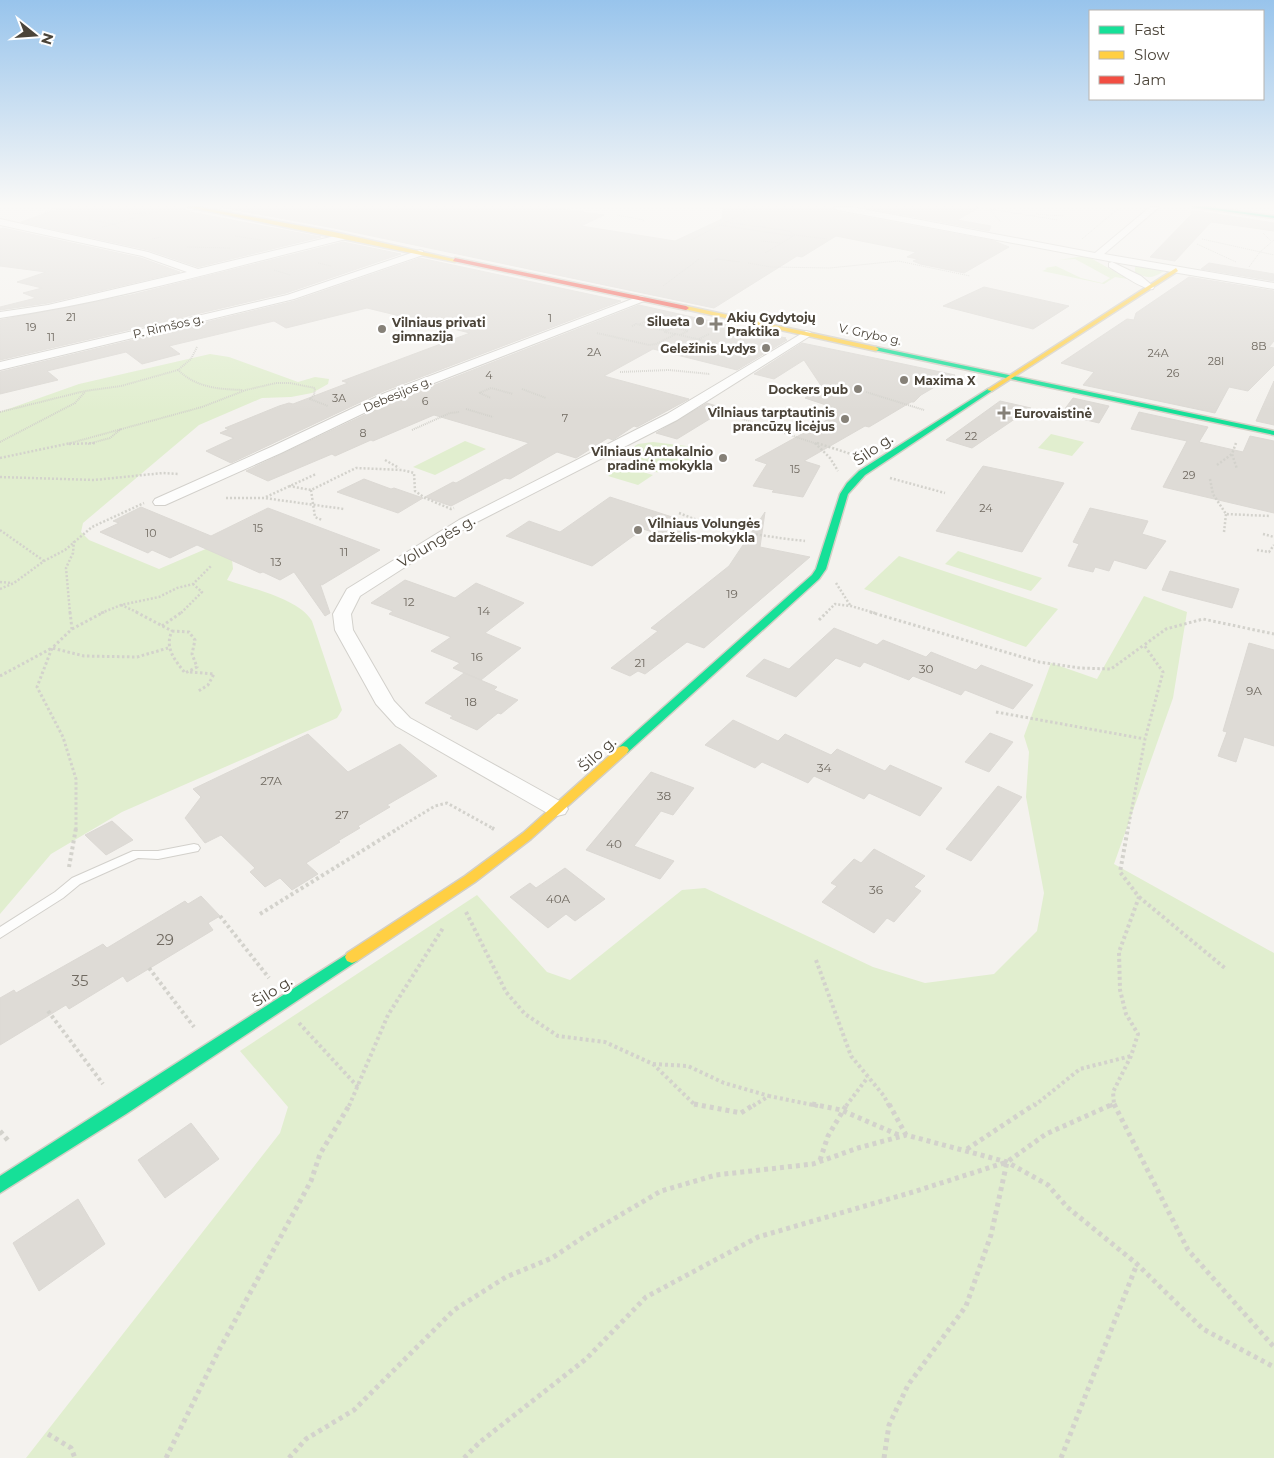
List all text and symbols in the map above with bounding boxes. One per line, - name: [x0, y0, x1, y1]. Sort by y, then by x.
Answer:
- north arrow: [10, 10, 60, 60]
- legend: [1089, 10, 1264, 100]
- text: Fast: [1134, 20, 1165, 39]
- text: N: [37, 31, 58, 47]
- text: Slow: [1134, 45, 1170, 64]
- text: Jam: [1133, 70, 1166, 89]
- house number: 21: [66, 310, 76, 324]
- place label: Akių Gydytojų Praktika: [726, 310, 816, 339]
- street label: P. Rimšos g.: [131, 311, 205, 341]
- house number: 1: [548, 311, 552, 325]
- place label: Silueta: [647, 314, 690, 329]
- place label: Vilniaus privati gimnazija: [391, 315, 486, 344]
- marker: Silueta: [694, 315, 706, 327]
- marker: Akių Gydytojų Praktika: [709, 317, 723, 331]
- house number: 19: [26, 320, 37, 334]
- street label: V. Grybo g.: [837, 320, 903, 348]
- marker: Vilniaus privati gimnazija: [376, 323, 388, 335]
- house number: 11: [47, 330, 55, 344]
- house number: 8B: [1251, 339, 1267, 353]
- place label: Geležinis Lydys: [660, 341, 757, 356]
- marker: Geležinis Lydys: [760, 342, 772, 354]
- house number: 2A: [587, 345, 601, 359]
- house number: 24A: [1147, 346, 1169, 360]
- house number: 28I: [1208, 354, 1224, 368]
- house number: 26: [1167, 366, 1180, 380]
- house number: 4: [485, 368, 493, 382]
- street label: Debesijos g.: [361, 373, 433, 415]
- place label: Maxima X: [914, 373, 976, 388]
- marker: Maxima X: [898, 374, 910, 386]
- place label: Dockers pub: [768, 382, 848, 397]
- marker: Dockers pub: [852, 383, 864, 395]
- house number: 3A: [332, 391, 346, 405]
- house number: 6: [422, 394, 429, 408]
- place label: Vilniaus tarptautinis prancūzų licėjus: [707, 405, 836, 435]
- place label: Eurovaistinė: [1014, 406, 1092, 421]
- marker: Eurovaistinė: [998, 407, 1010, 419]
- house number: 7: [562, 411, 568, 425]
- marker: Vilniaus tarptautinis prancūzų licėjus: [839, 413, 851, 425]
- house number: 8: [359, 426, 367, 440]
- street label: Šilo g.: [849, 429, 897, 469]
- house number: 22: [965, 429, 977, 443]
- place label: Vilniaus Antakalnio pradinė mokykla: [590, 444, 713, 473]
- marker: Vilniaus Antakalnio pradinė mokykla: [717, 452, 729, 464]
- house number: 15: [790, 462, 800, 476]
- house number: 29: [1183, 468, 1196, 482]
- house number: 24: [979, 501, 993, 515]
- street label: Volungės g.: [394, 510, 478, 572]
- place label: Vilniaus Volungės darželis-mokykla: [647, 516, 761, 545]
- house number: 15: [253, 521, 263, 535]
- marker: Vilniaus Volungės darželis-mokykla: [632, 524, 644, 536]
- house number: 10: [145, 526, 157, 540]
- house number: 11: [340, 544, 348, 559]
- house number: 13: [270, 554, 282, 569]
- house number: 19: [726, 586, 738, 601]
- house number: 12: [403, 594, 415, 609]
- house number: 14: [478, 603, 490, 618]
- house number: 16: [471, 649, 483, 664]
- house number: 21: [634, 655, 646, 670]
- house number: 30: [919, 661, 933, 676]
- house number: 9A: [1246, 683, 1262, 698]
- house number: 18: [465, 694, 477, 709]
- street label: Šilo g.: [574, 732, 620, 776]
- house number: 34: [817, 760, 831, 775]
- house number: 27A: [260, 773, 282, 788]
- house number: 38: [657, 788, 672, 803]
- house number: 27: [335, 807, 349, 822]
- house number: 40: [606, 836, 622, 851]
- house number: 36: [869, 882, 883, 897]
- house number: 40A: [546, 891, 571, 906]
- house number: 29: [156, 930, 174, 949]
- house number: 35: [72, 971, 88, 990]
- street label: Šilo g.: [248, 971, 296, 1011]

